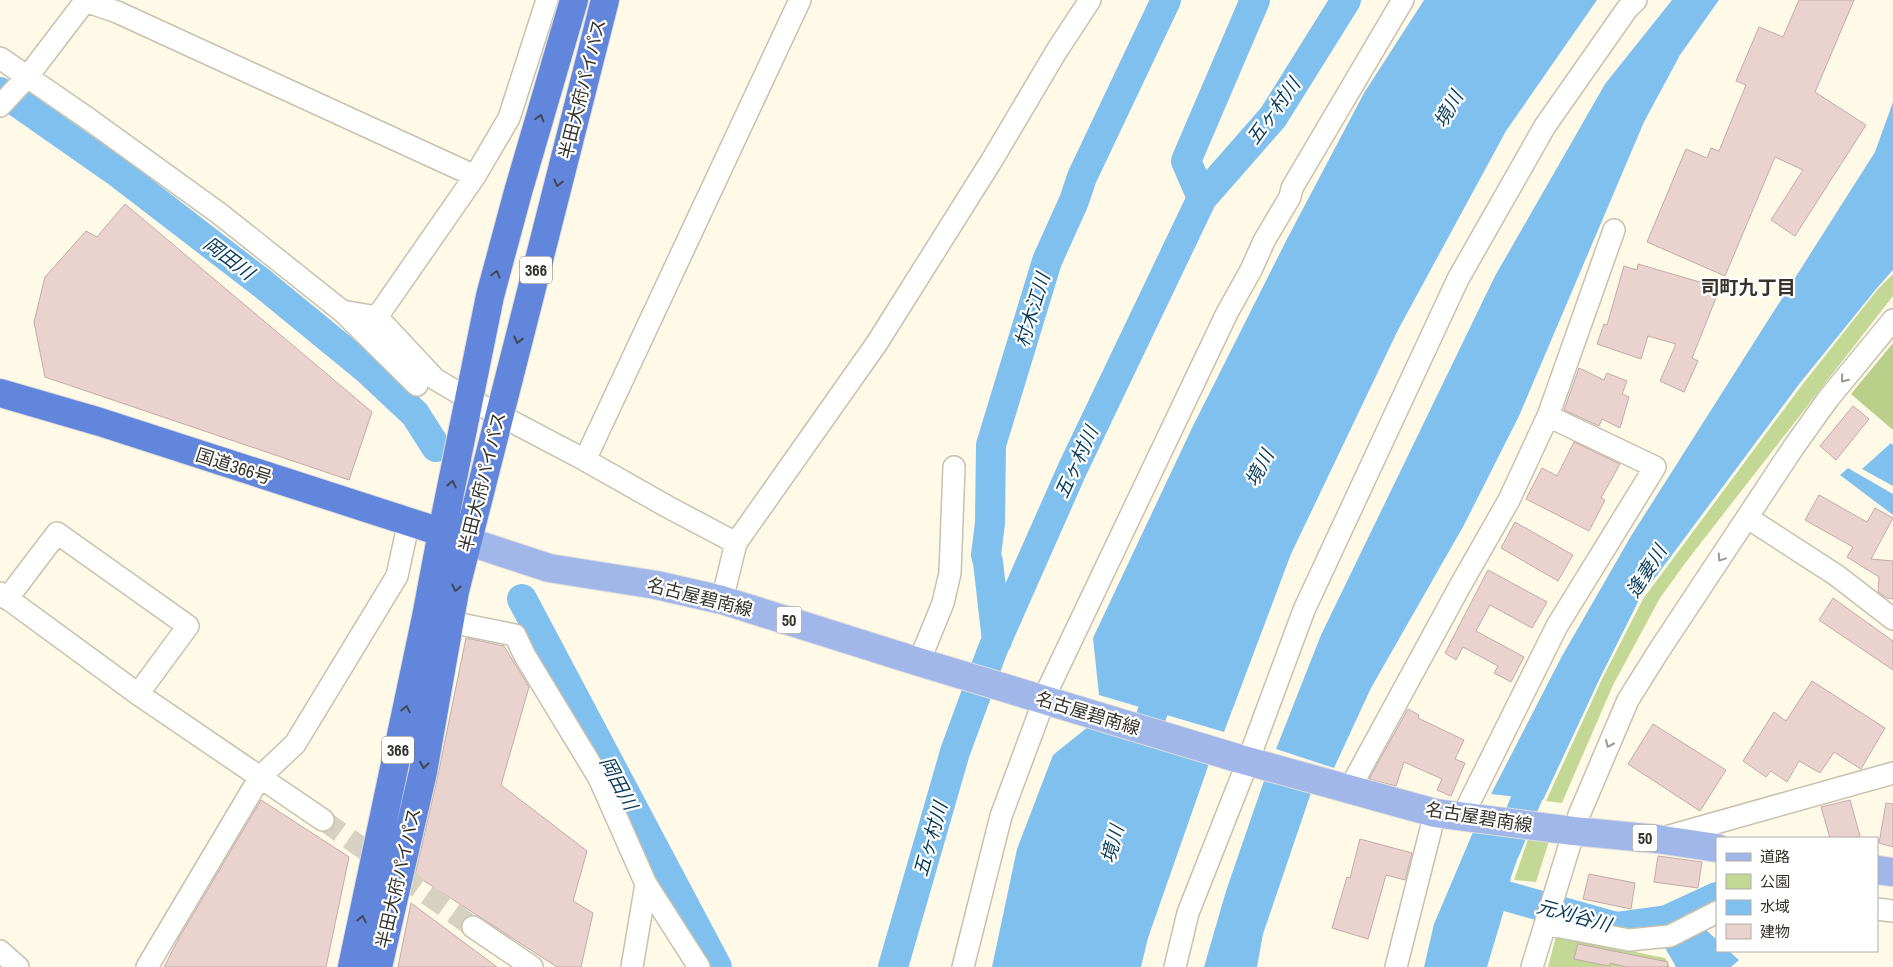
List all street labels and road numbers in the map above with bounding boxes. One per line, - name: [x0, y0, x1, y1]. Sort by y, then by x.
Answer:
- street label: 半田大府パイパス: [552, 16, 612, 162]
- road number: 366: [520, 256, 552, 284]
- street label: 半田大府パイパス: [452, 409, 512, 555]
- street label: 国道366号: [193, 442, 275, 490]
- street label: 名古屋碧南線: [645, 572, 755, 622]
- road number: 50: [776, 606, 802, 634]
- street label: 名古屋碧南線: [1033, 685, 1143, 741]
- road number: 366: [382, 736, 414, 764]
- street label: 名古屋碧南線: [1424, 796, 1534, 838]
- street label: 半田大府パイパス: [370, 805, 426, 951]
- road number: 50: [1632, 824, 1658, 851]

